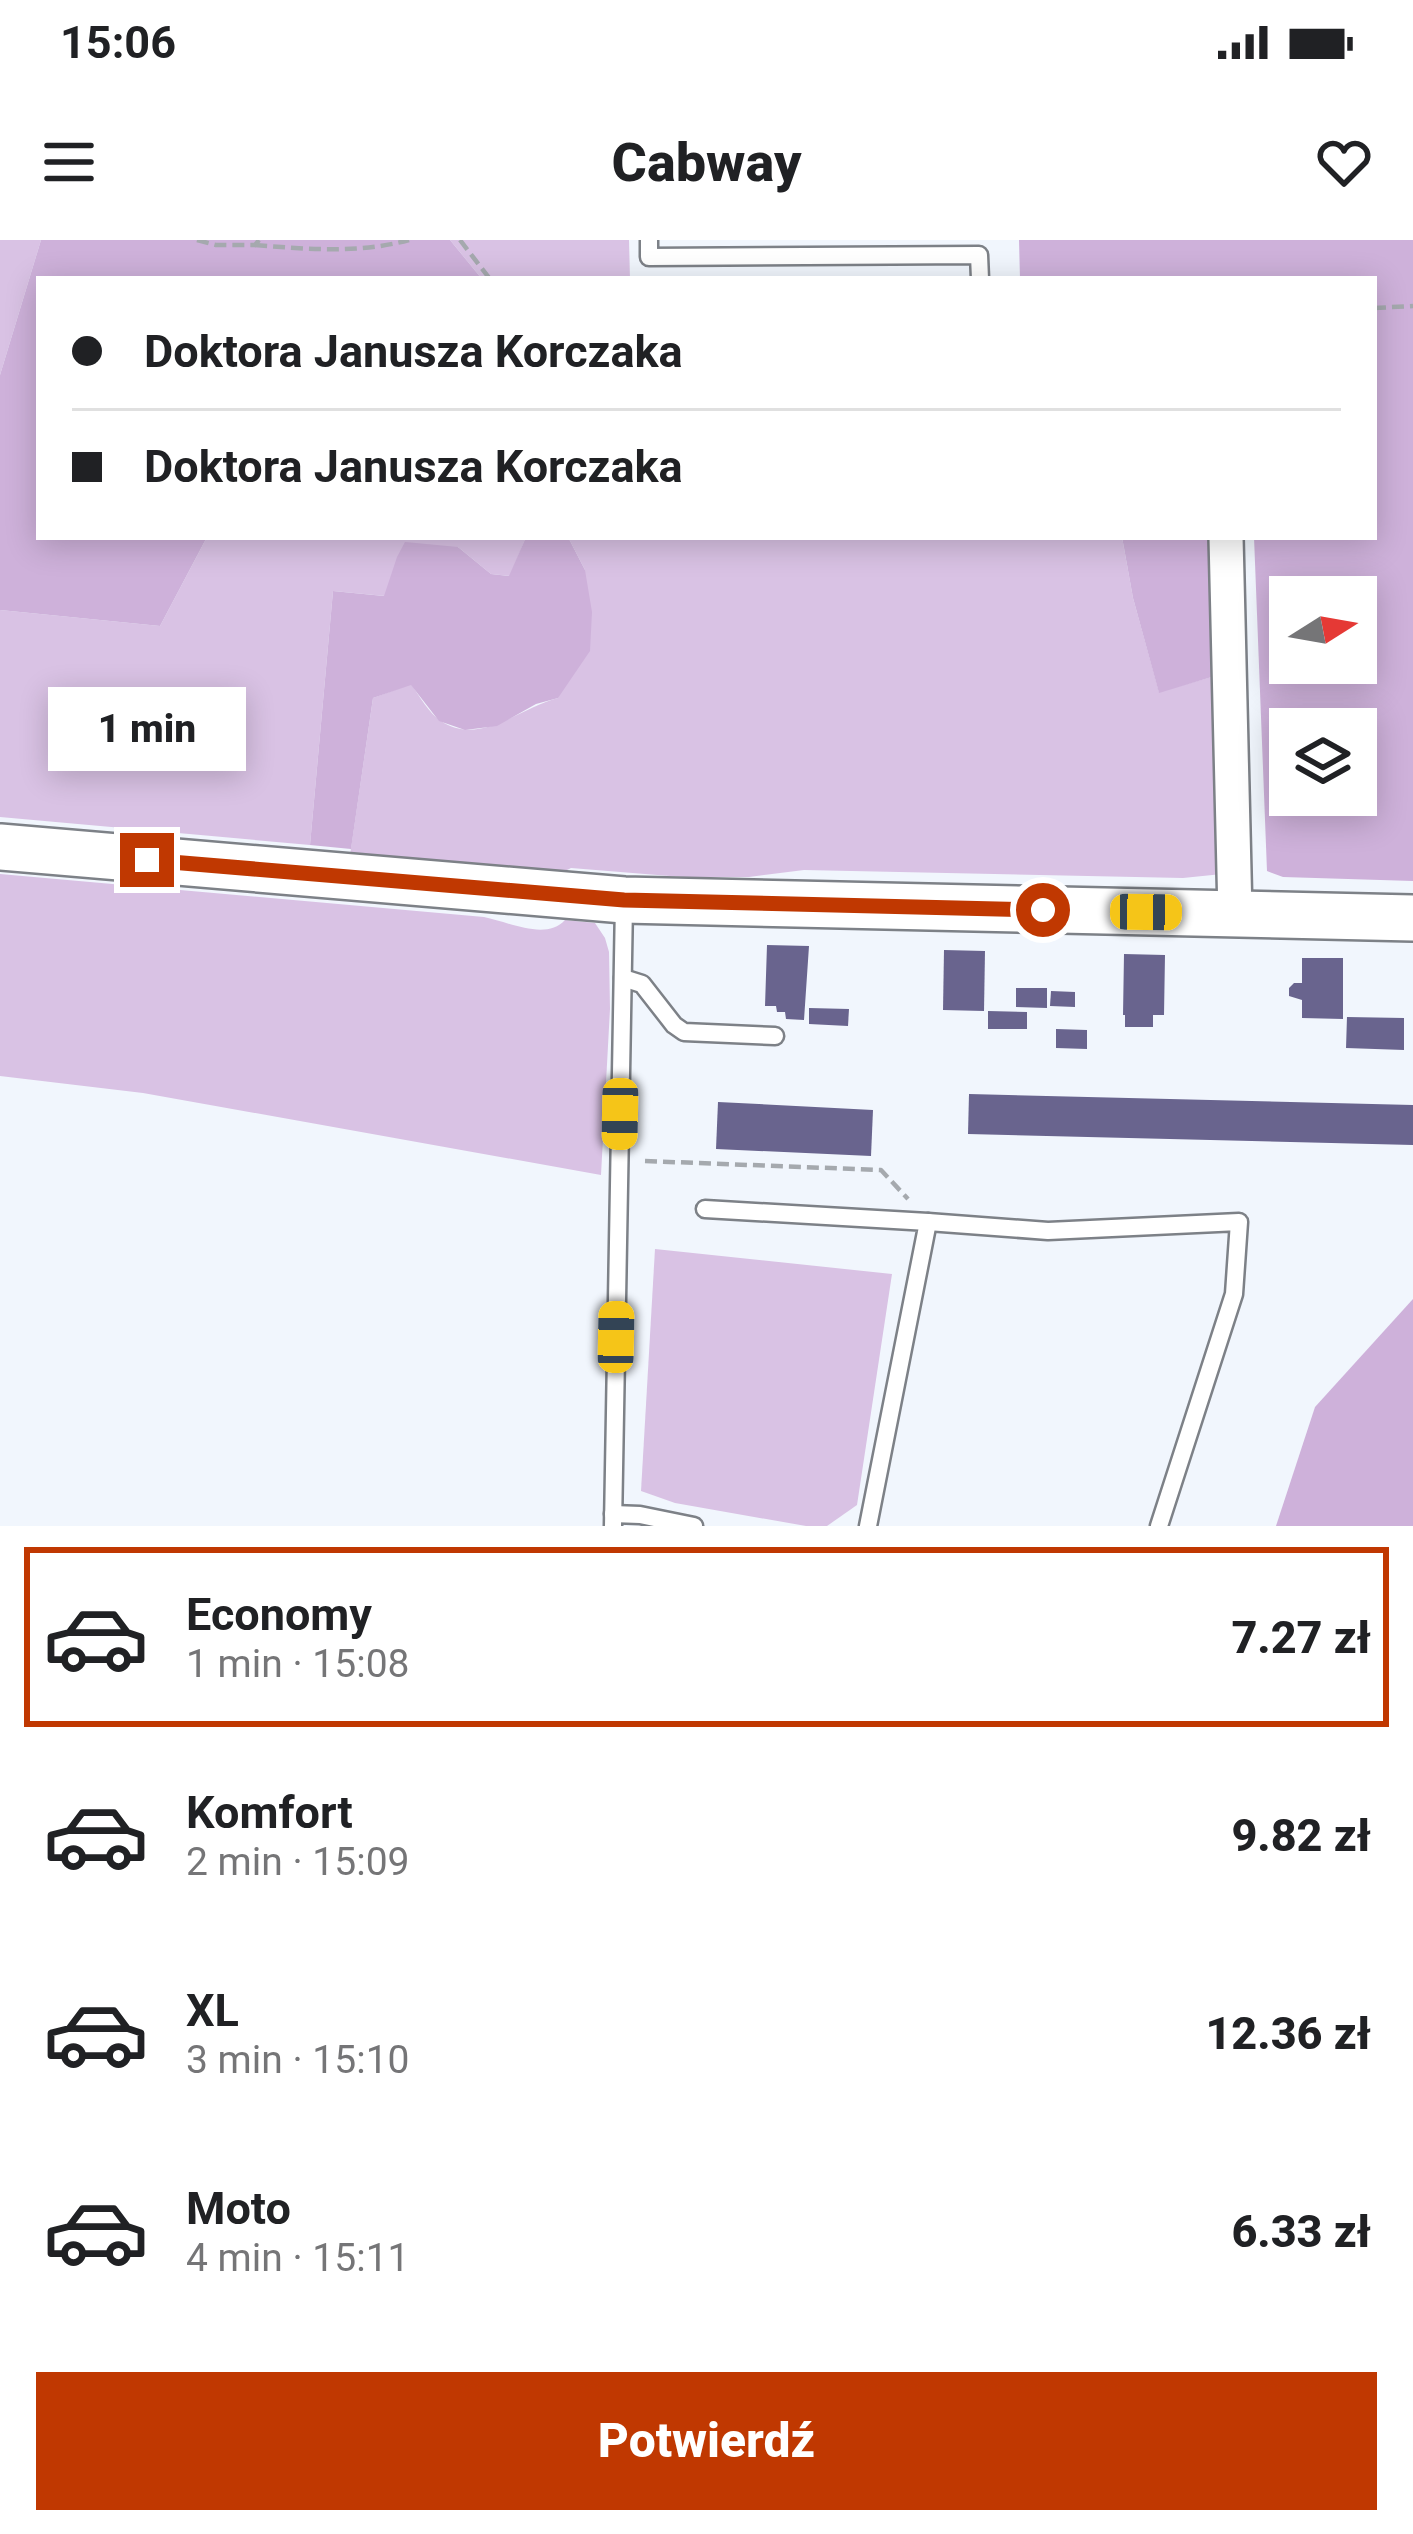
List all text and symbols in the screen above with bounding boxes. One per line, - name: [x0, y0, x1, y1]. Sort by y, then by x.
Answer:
- text: 15:06: [60, 16, 176, 69]
- icon: menu: [36, 129, 102, 195]
- icon: heart: [1311, 129, 1377, 195]
- text: Cabway: [612, 131, 801, 194]
- text: Doktora Janusza Korczaka: [144, 325, 683, 378]
- text: Doktora Janusza Korczaka: [144, 440, 683, 493]
- north arrow: [1269, 576, 1377, 684]
- map controls: [1269, 576, 1377, 816]
- callout: 1 min: [48, 686, 246, 770]
- text: 1 min: [98, 706, 196, 752]
- button: layers: [1269, 708, 1377, 816]
- route end: [120, 833, 174, 887]
- route start: [1016, 883, 1070, 937]
- car: [1110, 893, 1182, 931]
- car: [601, 1078, 639, 1150]
- car: [597, 1301, 635, 1373]
- icon: car: [42, 1583, 150, 1691]
- text: Economy: [186, 1588, 372, 1641]
- text: 7.27 zł: [1231, 1611, 1371, 1664]
- text: 1 min · 15:08: [186, 1641, 409, 1687]
- icon: car: [42, 1781, 150, 1889]
- text: Komfort: [186, 1786, 353, 1839]
- text: 9.82 zł: [1231, 1809, 1371, 1862]
- text: 2 min · 15:09: [186, 1839, 409, 1885]
- icon: car: [42, 1979, 150, 2087]
- text: XL: [186, 1984, 239, 2037]
- text: 12.36 zł: [1205, 2007, 1371, 2060]
- text: 3 min · 15:10: [186, 2037, 409, 2083]
- icon: car: [42, 2177, 150, 2285]
- text: Moto: [186, 2182, 291, 2235]
- text: 6.33 zł: [1231, 2205, 1371, 2258]
- text: 4 min · 15:11: [186, 2235, 409, 2281]
- button: Potwierdź: [36, 2372, 1377, 2510]

